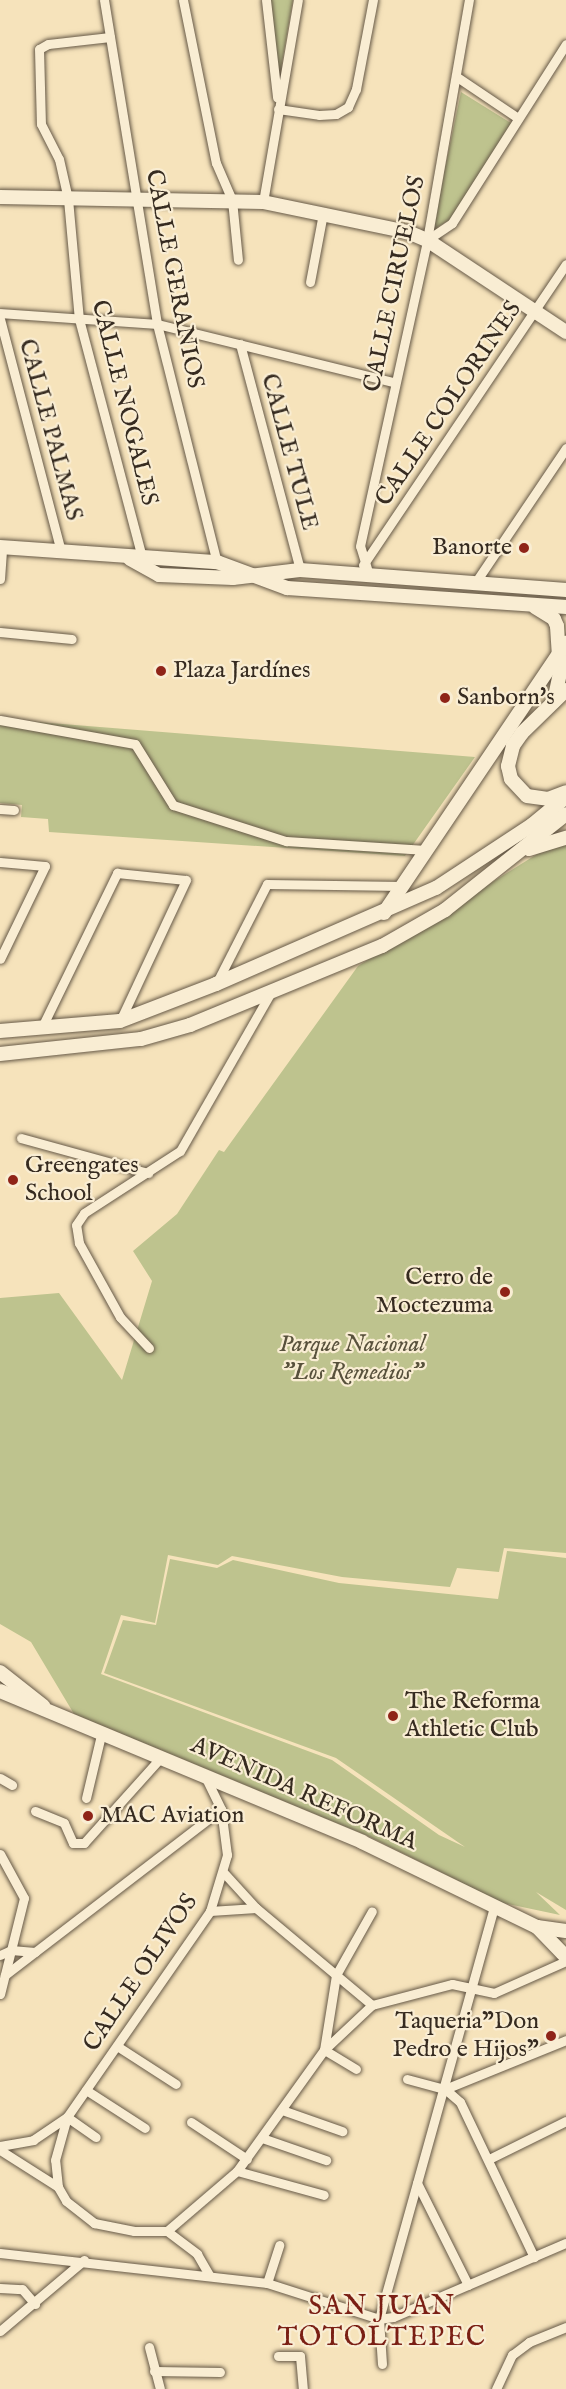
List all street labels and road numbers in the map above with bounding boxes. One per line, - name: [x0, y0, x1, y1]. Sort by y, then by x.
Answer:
- street label: CALLE GERANIOS: [139, 167, 209, 391]
- street label: CALLE CIRUELOS: [358, 173, 432, 395]
- street label: CALLE COLORINES: [370, 296, 528, 512]
- street label: CALLE NOGALES: [85, 297, 163, 509]
- street label: CALLE PALMAS: [12, 336, 88, 524]
- street label: CALLE TULE: [254, 371, 324, 533]
- street label: AVENIDA REFORMA: [186, 1731, 422, 1857]
- street label: CALLE OLIVOS: [78, 1889, 204, 2057]

